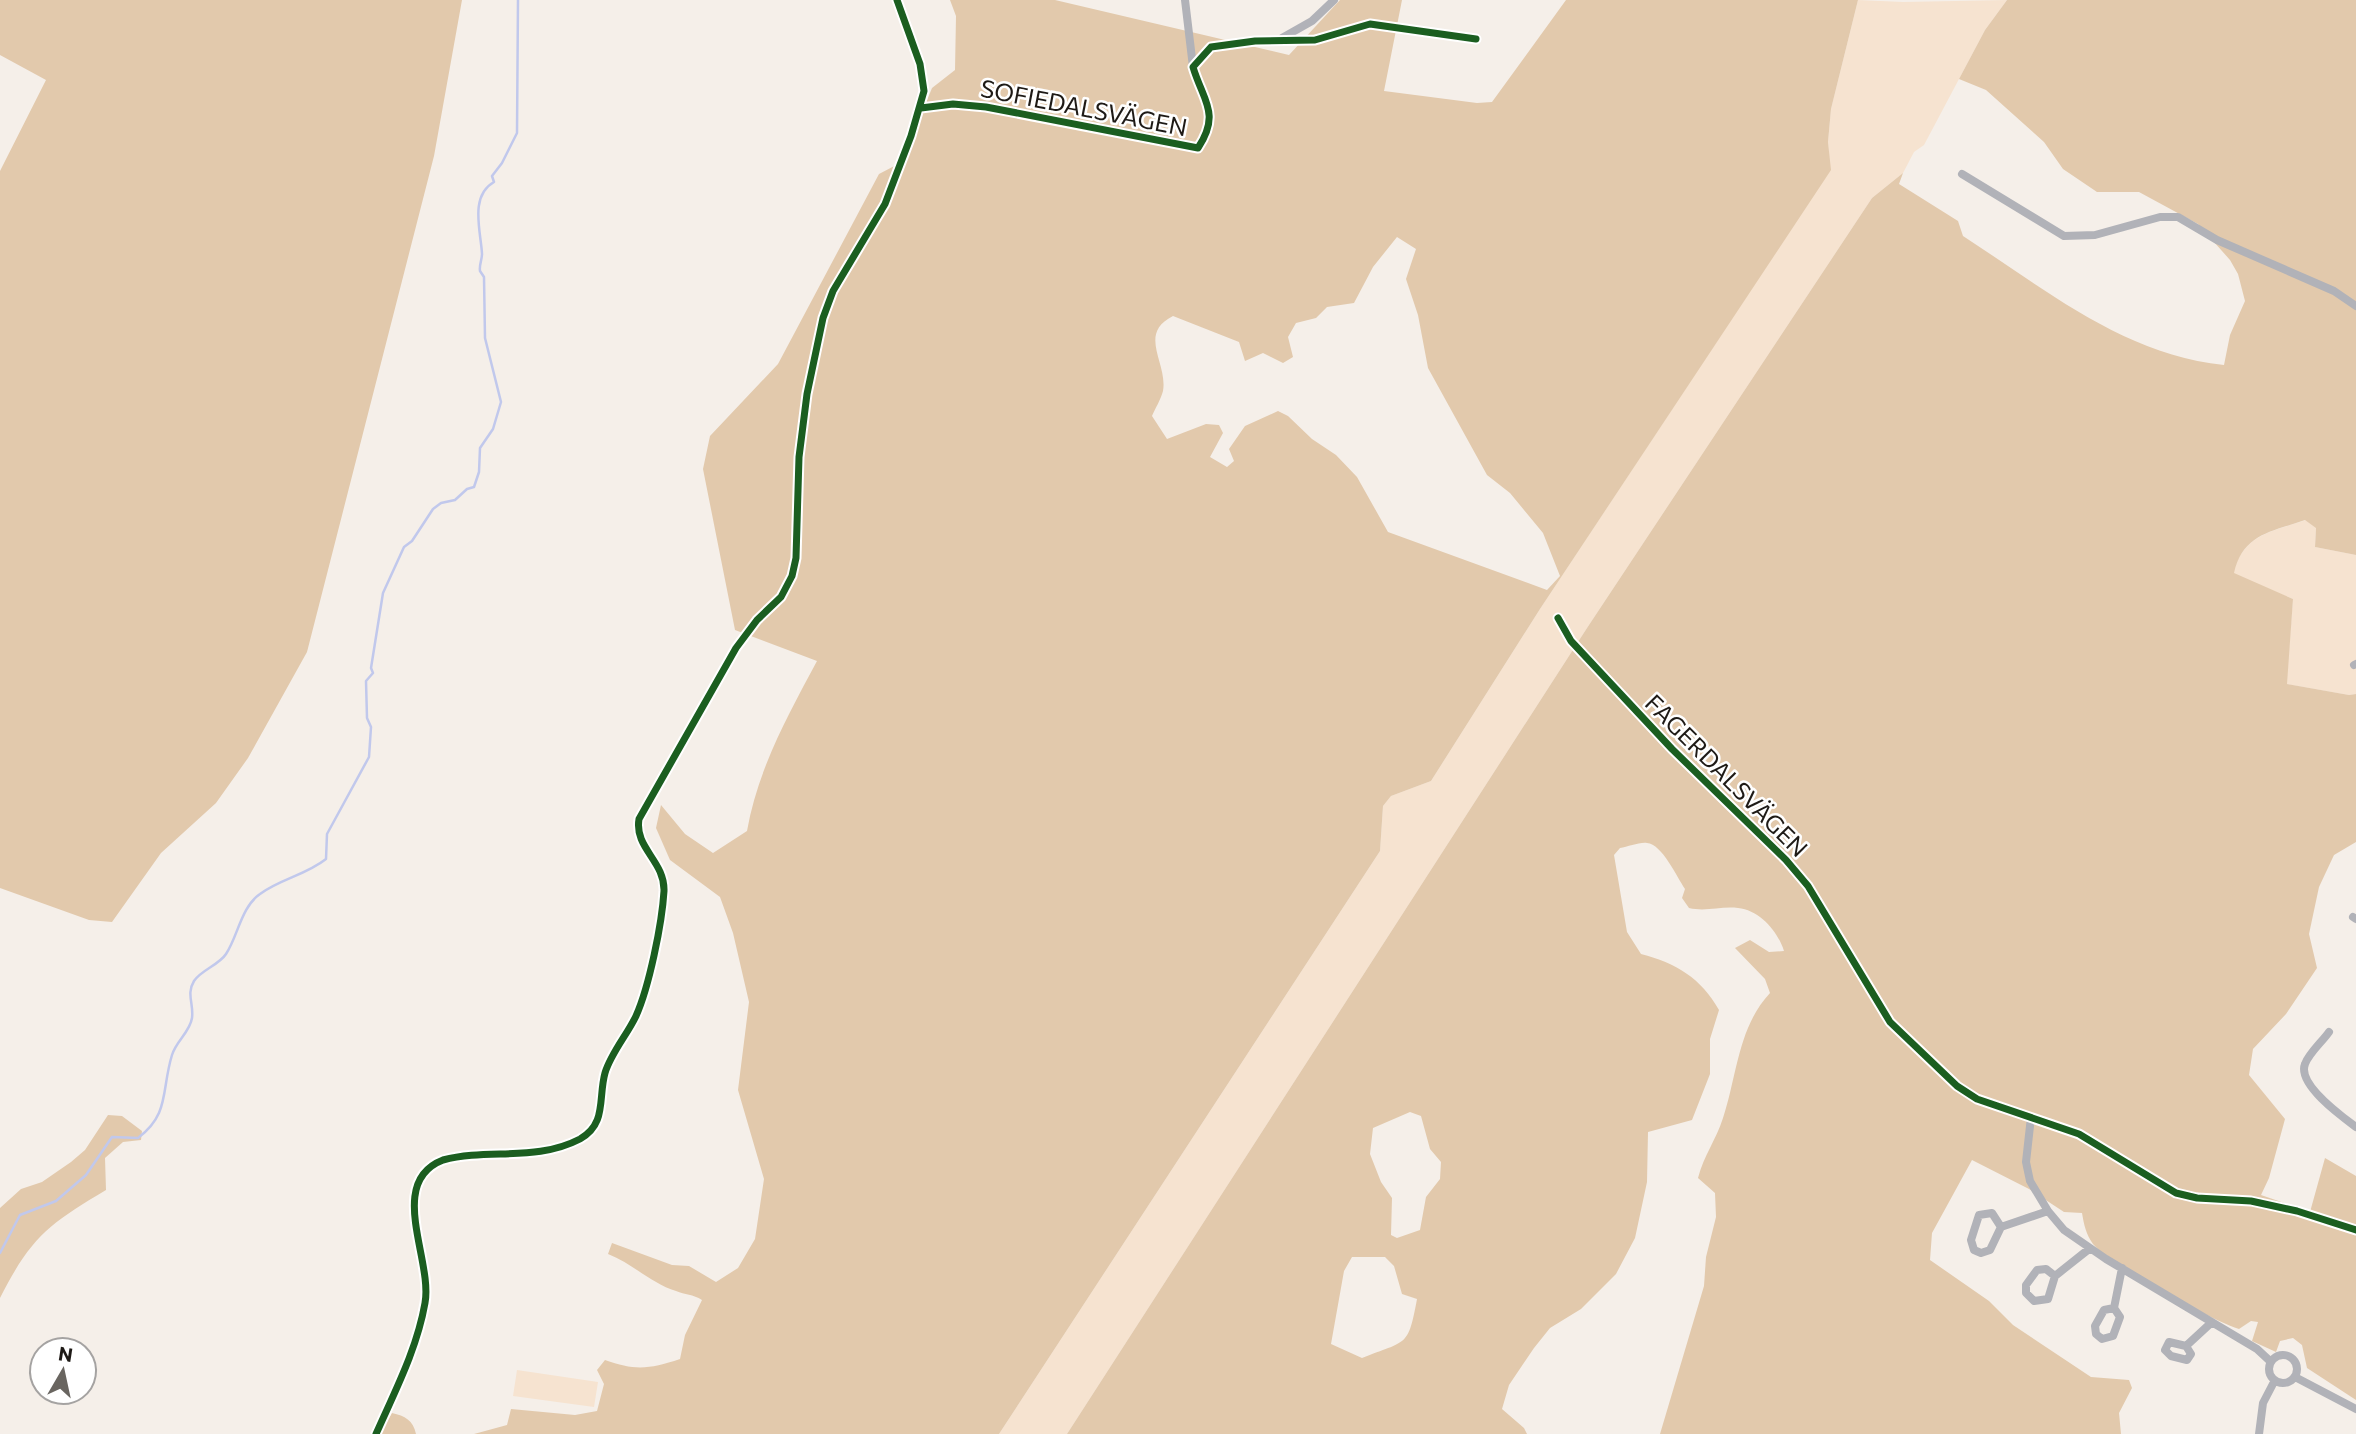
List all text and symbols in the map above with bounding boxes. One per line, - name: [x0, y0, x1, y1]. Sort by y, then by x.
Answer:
- street label: SOFIEDALSVÄGEN: [978, 73, 1190, 141]
- street label: FAGERDALSVÄGEN: [1640, 688, 1814, 862]
- north arrow: [28, 1336, 98, 1406]
- text: N: [57, 1341, 75, 1366]

